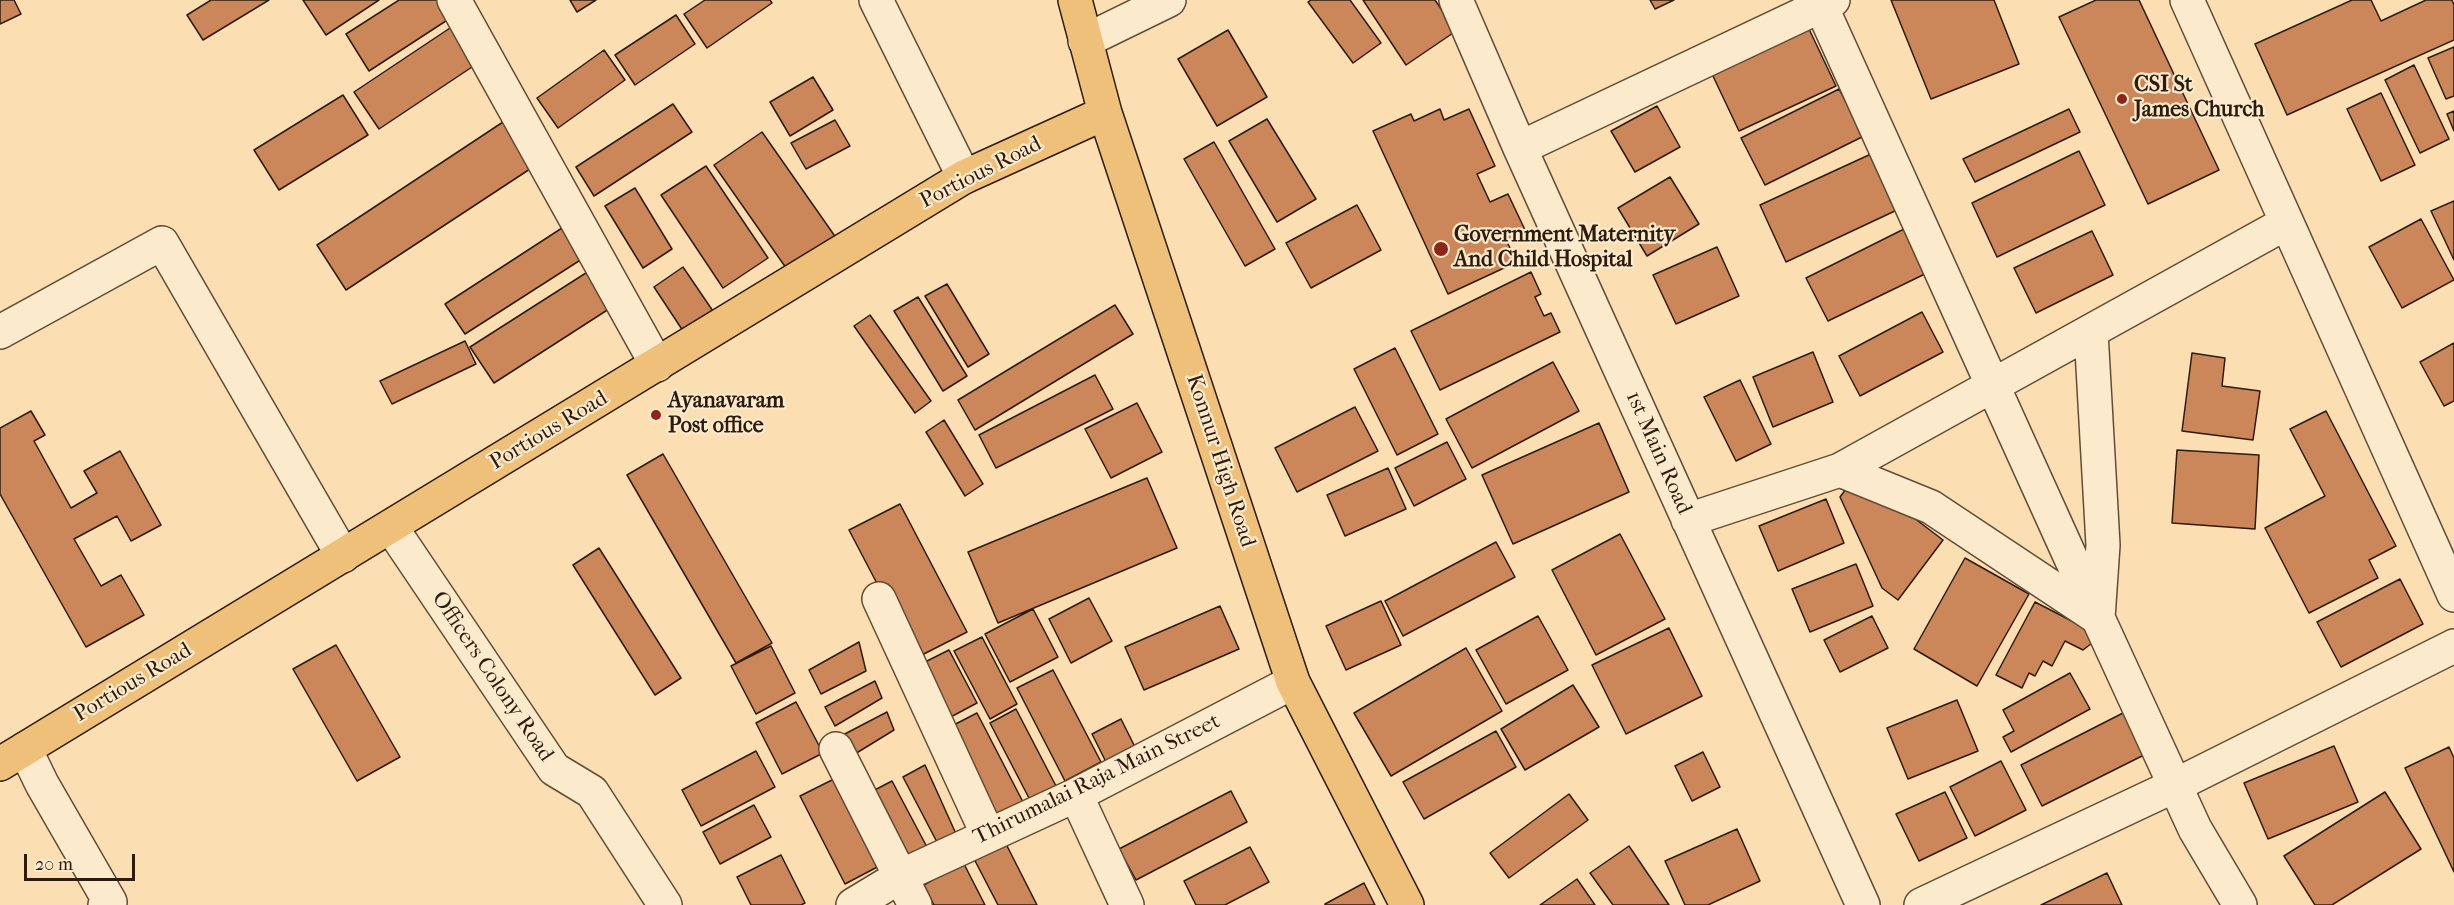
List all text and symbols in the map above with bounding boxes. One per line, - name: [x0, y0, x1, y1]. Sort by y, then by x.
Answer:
- place label: CSI St James Church: [2134, 73, 2264, 124]
- marker: CSI St James Church: [2115, 92, 2129, 106]
- street label: Portious Road: [916, 131, 1046, 215]
- place label: Government Maternity And Child Hospital: [1454, 223, 1675, 274]
- marker: Government Maternity And Child Hospital: [1432, 240, 1450, 258]
- street label: Konnur High Road: [1180, 371, 1260, 551]
- street label: Portious Road: [485, 386, 613, 476]
- street label: 1st Main Road: [1619, 387, 1697, 519]
- place label: Ayanavaram Post office: [668, 389, 784, 440]
- marker: Ayanavaram Post office: [649, 408, 663, 422]
- street label: Officers Colony Road: [425, 587, 559, 767]
- street label: Portious Road: [69, 638, 197, 728]
- street label: Thirumalai Raja Main Street: [969, 709, 1225, 851]
- scale bar: [27, 842, 138, 880]
- text: 20 m: [35, 854, 73, 875]

